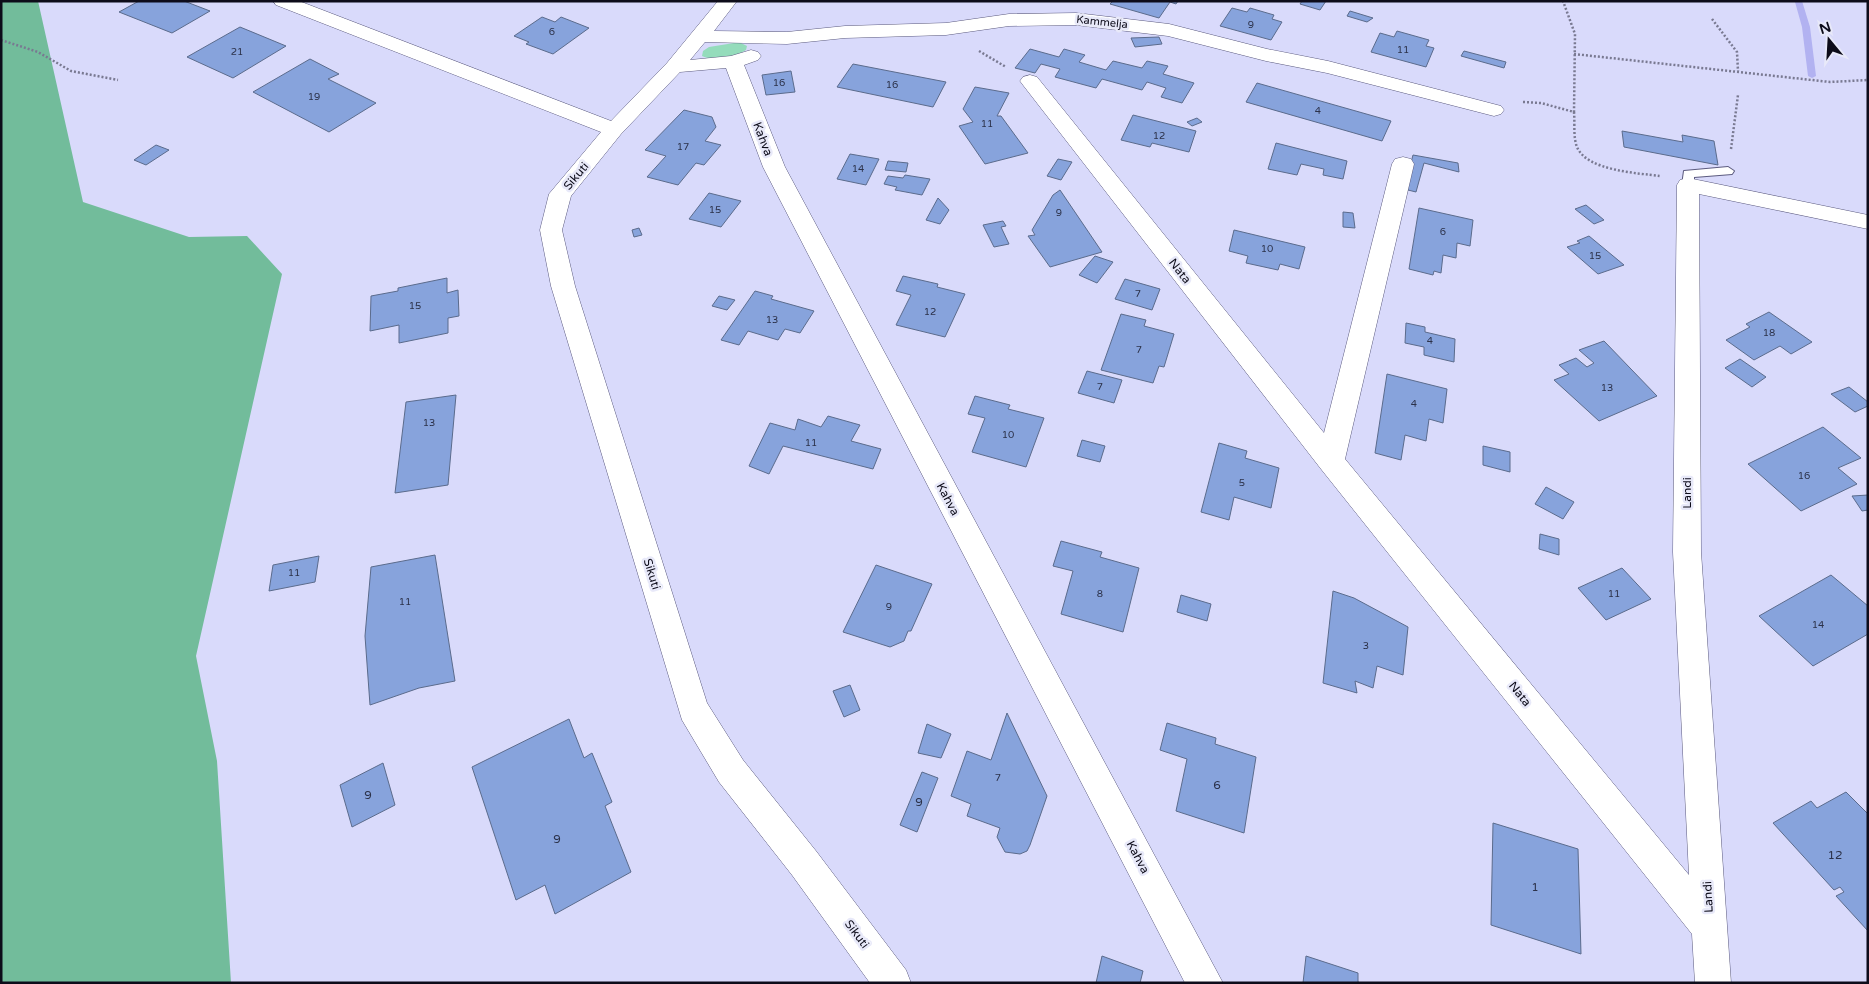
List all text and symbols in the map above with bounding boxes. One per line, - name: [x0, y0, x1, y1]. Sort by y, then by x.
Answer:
- street label: Kammelja: [1076, 13, 1128, 31]
- north arrow: [1804, 15, 1854, 65]
- text: N: [1817, 18, 1833, 38]
- house number: 9: [1248, 19, 1254, 31]
- house number: 6: [549, 26, 555, 38]
- house number: 11: [1397, 44, 1409, 56]
- house number: 21: [231, 46, 243, 58]
- house number: 16: [773, 77, 785, 89]
- house number: 16: [886, 79, 898, 91]
- house number: 19: [308, 91, 320, 103]
- house number: 4: [1315, 105, 1321, 117]
- house number: 11: [981, 118, 993, 130]
- street label: Kahva: [750, 120, 776, 158]
- house number: 12: [1153, 130, 1165, 142]
- house number: 17: [677, 141, 689, 153]
- street label: Sikuti: [560, 159, 592, 193]
- house number: 14: [852, 163, 864, 175]
- house number: 15: [709, 204, 721, 216]
- house number: 9: [1056, 207, 1062, 219]
- house number: 6: [1440, 226, 1446, 238]
- house number: 10: [1261, 243, 1273, 255]
- house number: 15: [1589, 250, 1601, 262]
- street label: Nata: [1166, 256, 1194, 286]
- house number: 7: [1135, 288, 1141, 300]
- house number: 15: [409, 300, 421, 312]
- house number: 12: [924, 306, 936, 318]
- house number: 13: [766, 314, 778, 326]
- house number: 18: [1763, 327, 1775, 339]
- house number: 4: [1427, 335, 1433, 347]
- house number: 7: [1136, 344, 1142, 356]
- house number: 7: [1097, 381, 1103, 393]
- house number: 13: [1601, 382, 1613, 394]
- house number: 4: [1411, 398, 1417, 410]
- house number: 13: [423, 417, 435, 429]
- house number: 10: [1002, 429, 1014, 441]
- house number: 11: [805, 437, 817, 449]
- house number: 16: [1798, 470, 1810, 482]
- house number: 5: [1239, 477, 1245, 489]
- street label: Landi: [1680, 477, 1694, 509]
- street label: Kahva: [934, 480, 962, 518]
- street label: Sikuti: [641, 557, 663, 591]
- house number: 11: [288, 567, 300, 579]
- house number: 8: [1097, 588, 1103, 600]
- house number: 11: [1608, 588, 1620, 600]
- house number: 11: [399, 596, 411, 608]
- house number: 9: [886, 601, 892, 613]
- house number: 14: [1812, 619, 1824, 631]
- house number: 3: [1363, 640, 1369, 652]
- street label: Nata: [1506, 679, 1534, 709]
- house number: 7: [995, 772, 1001, 784]
- house number: 6: [1213, 778, 1221, 792]
- house number: 9: [364, 788, 372, 802]
- house number: 9: [915, 795, 923, 809]
- house number: 9: [553, 832, 561, 846]
- street label: Kahva: [1124, 838, 1152, 876]
- house number: 12: [1827, 848, 1843, 862]
- house number: 1: [1531, 880, 1539, 894]
- street label: Landi: [1700, 881, 1716, 913]
- street label: Sikuti: [842, 917, 872, 951]

